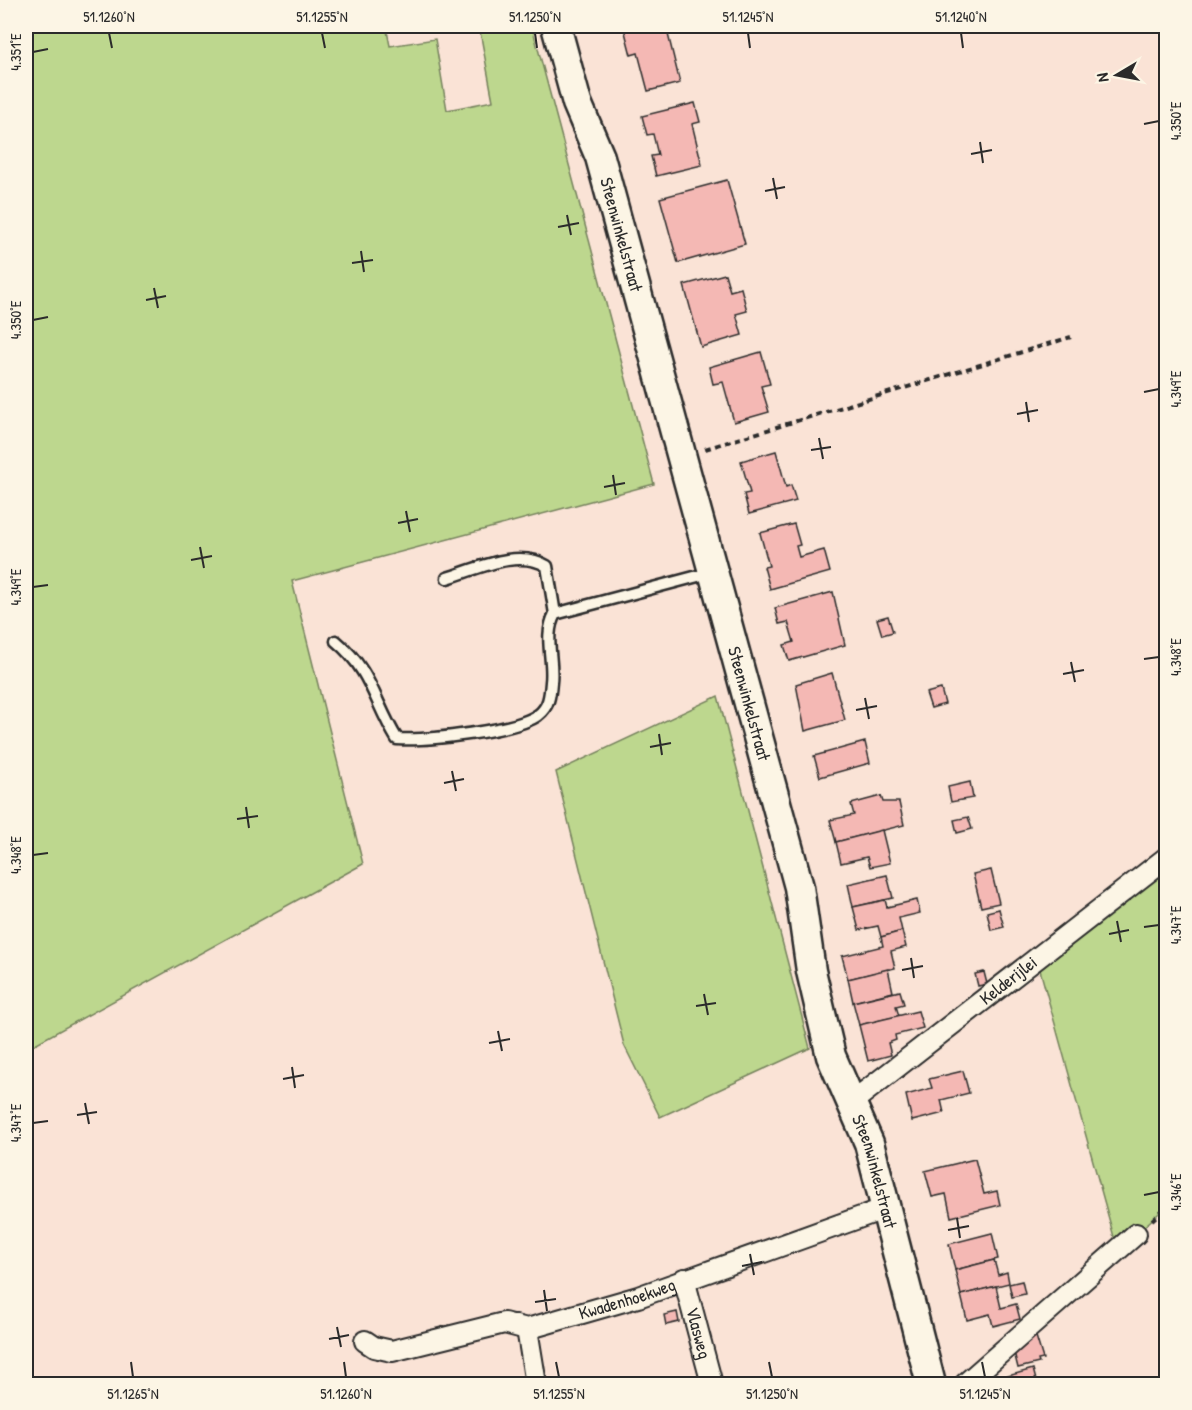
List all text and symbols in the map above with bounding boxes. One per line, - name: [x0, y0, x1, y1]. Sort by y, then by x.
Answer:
- text: 51.1260°N: [83, 6, 135, 27]
- text: 51.1255°N: [296, 6, 348, 27]
- text: 51.1250°N: [509, 6, 561, 27]
- text: 51.1245°N: [723, 6, 773, 27]
- text: 51.1240°N: [935, 6, 987, 27]
- text: 4.351°E: [5, 33, 26, 71]
- north arrow: [1087, 45, 1147, 105]
- text: N: [1091, 71, 1114, 84]
- text: 4.350°E: [1165, 101, 1186, 140]
- street label: Steenwinkelstraat: [594, 175, 649, 295]
- text: 4.350°E: [5, 300, 26, 339]
- text: 4.349°E: [1165, 370, 1186, 407]
- text: 4.349°E: [5, 568, 26, 605]
- text: 4.348°E: [1165, 638, 1186, 676]
- street label: Steenwinkelstraat: [722, 644, 777, 764]
- text: 4.348°E: [5, 836, 26, 874]
- text: 4.347°E: [1165, 905, 1186, 944]
- street label: Kelderijlei: [974, 950, 1042, 1010]
- text: 4.347°E: [5, 1103, 26, 1142]
- street label: Steenwinkelstraat: [846, 1110, 904, 1231]
- text: 4.346°E: [1165, 1173, 1186, 1211]
- street label: Kwadenhoekweg: [576, 1272, 679, 1325]
- street label: Vlasweg: [680, 1304, 718, 1362]
- text: 51.1265°N: [107, 1383, 159, 1404]
- text: 51.1260°N: [320, 1383, 372, 1404]
- text: 51.1255°N: [533, 1383, 585, 1404]
- text: 51.1250°N: [746, 1383, 798, 1404]
- text: 51.1245°N: [960, 1383, 1010, 1404]

